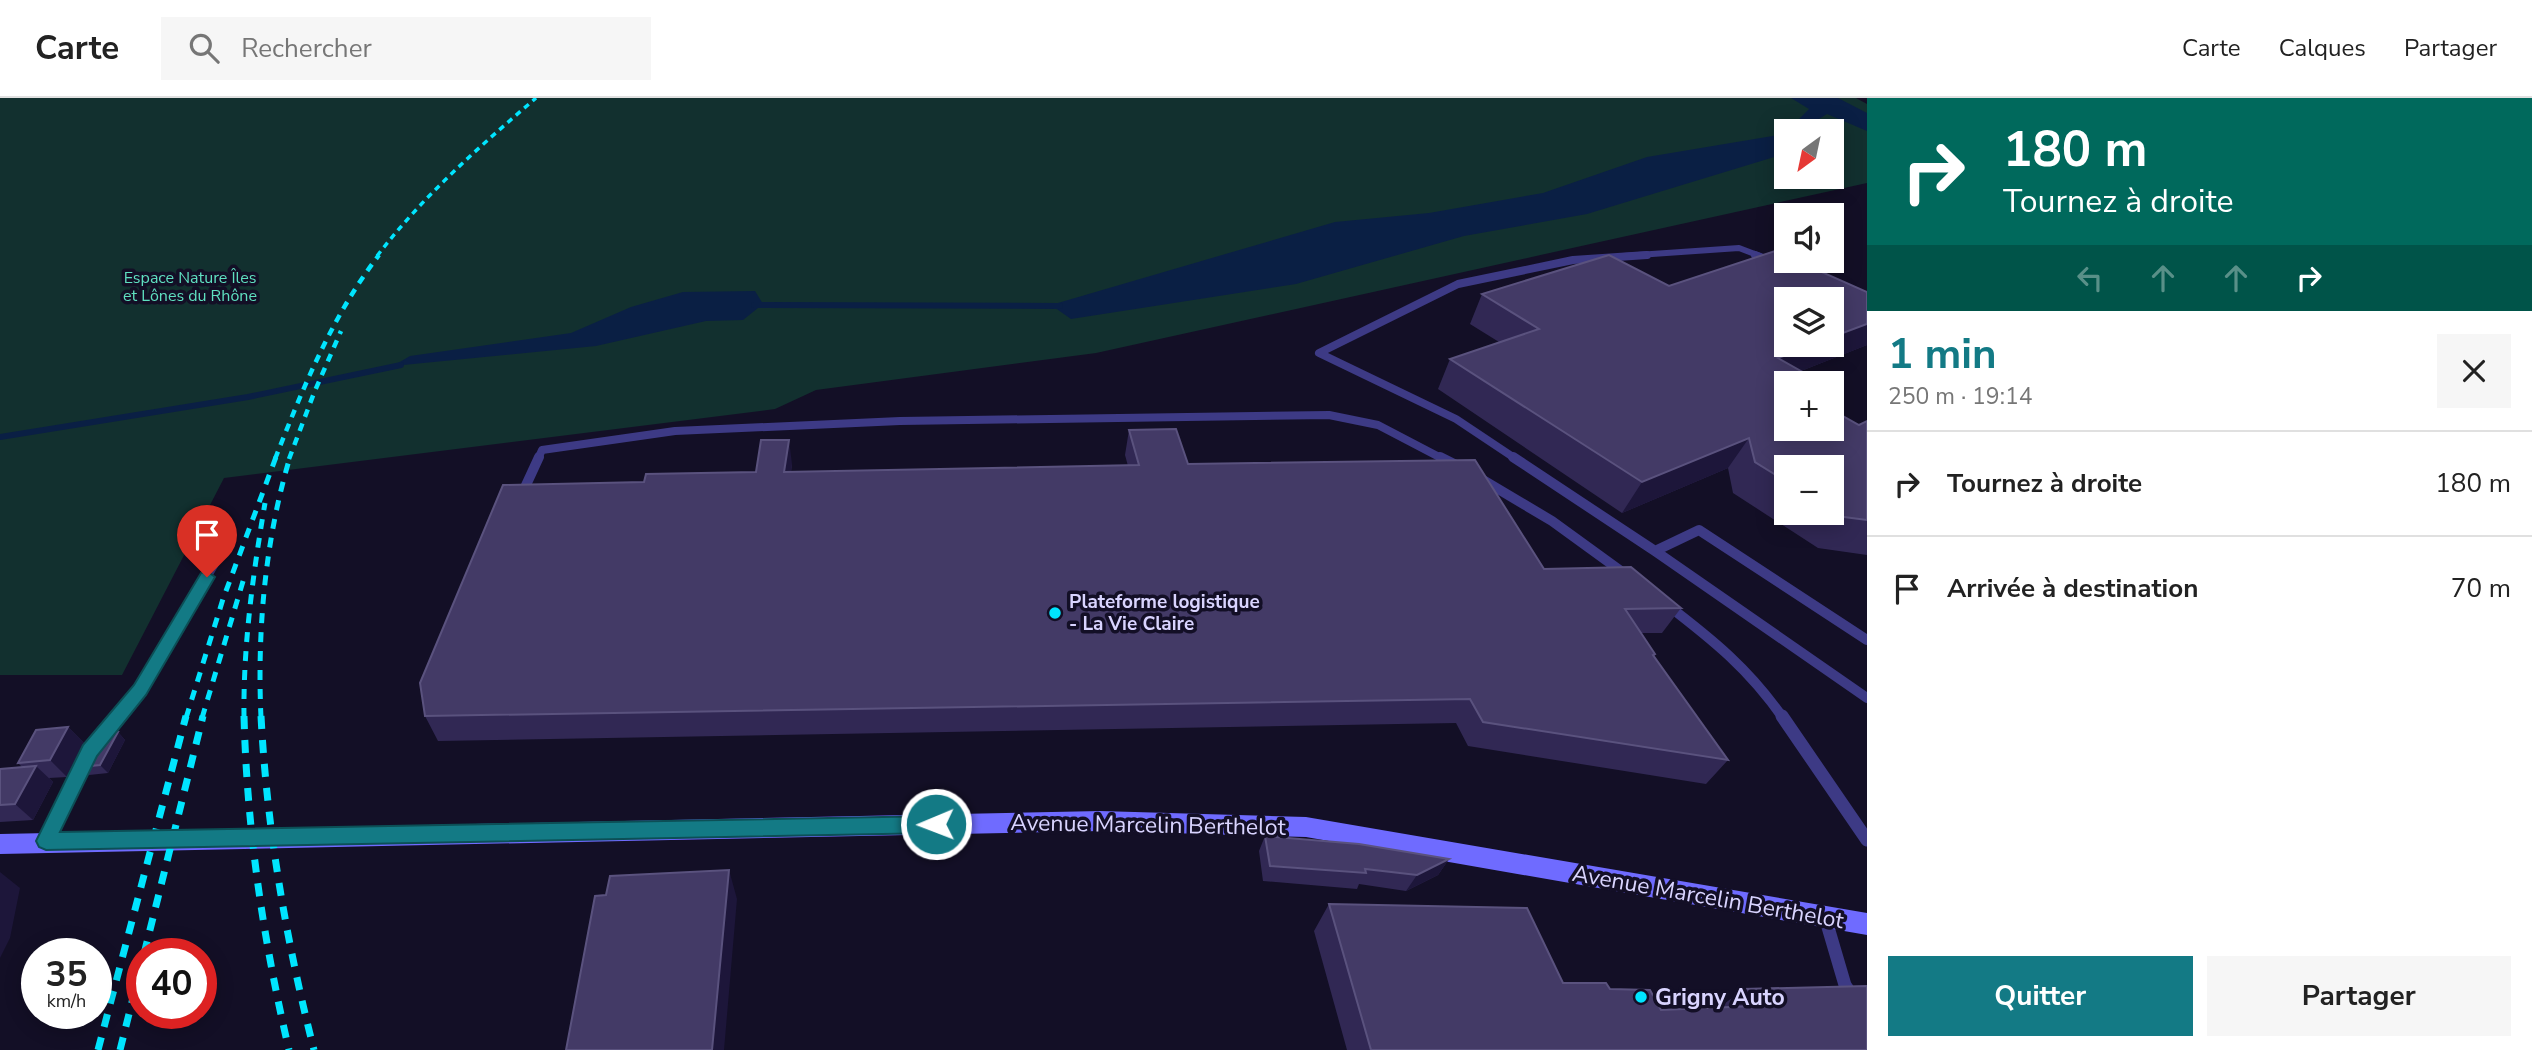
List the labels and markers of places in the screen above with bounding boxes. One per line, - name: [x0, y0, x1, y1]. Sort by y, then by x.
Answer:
- pin: [177, 505, 237, 577]
- place label: Plateforme logistique - La Vie Claire: [1069, 589, 1260, 637]
- marker: Plateforme logistique - La Vie Claire: [1047, 605, 1063, 621]
- place label: Grigny Auto: [1655, 982, 1785, 1013]
- marker: Grigny Auto: [1633, 989, 1649, 1005]

